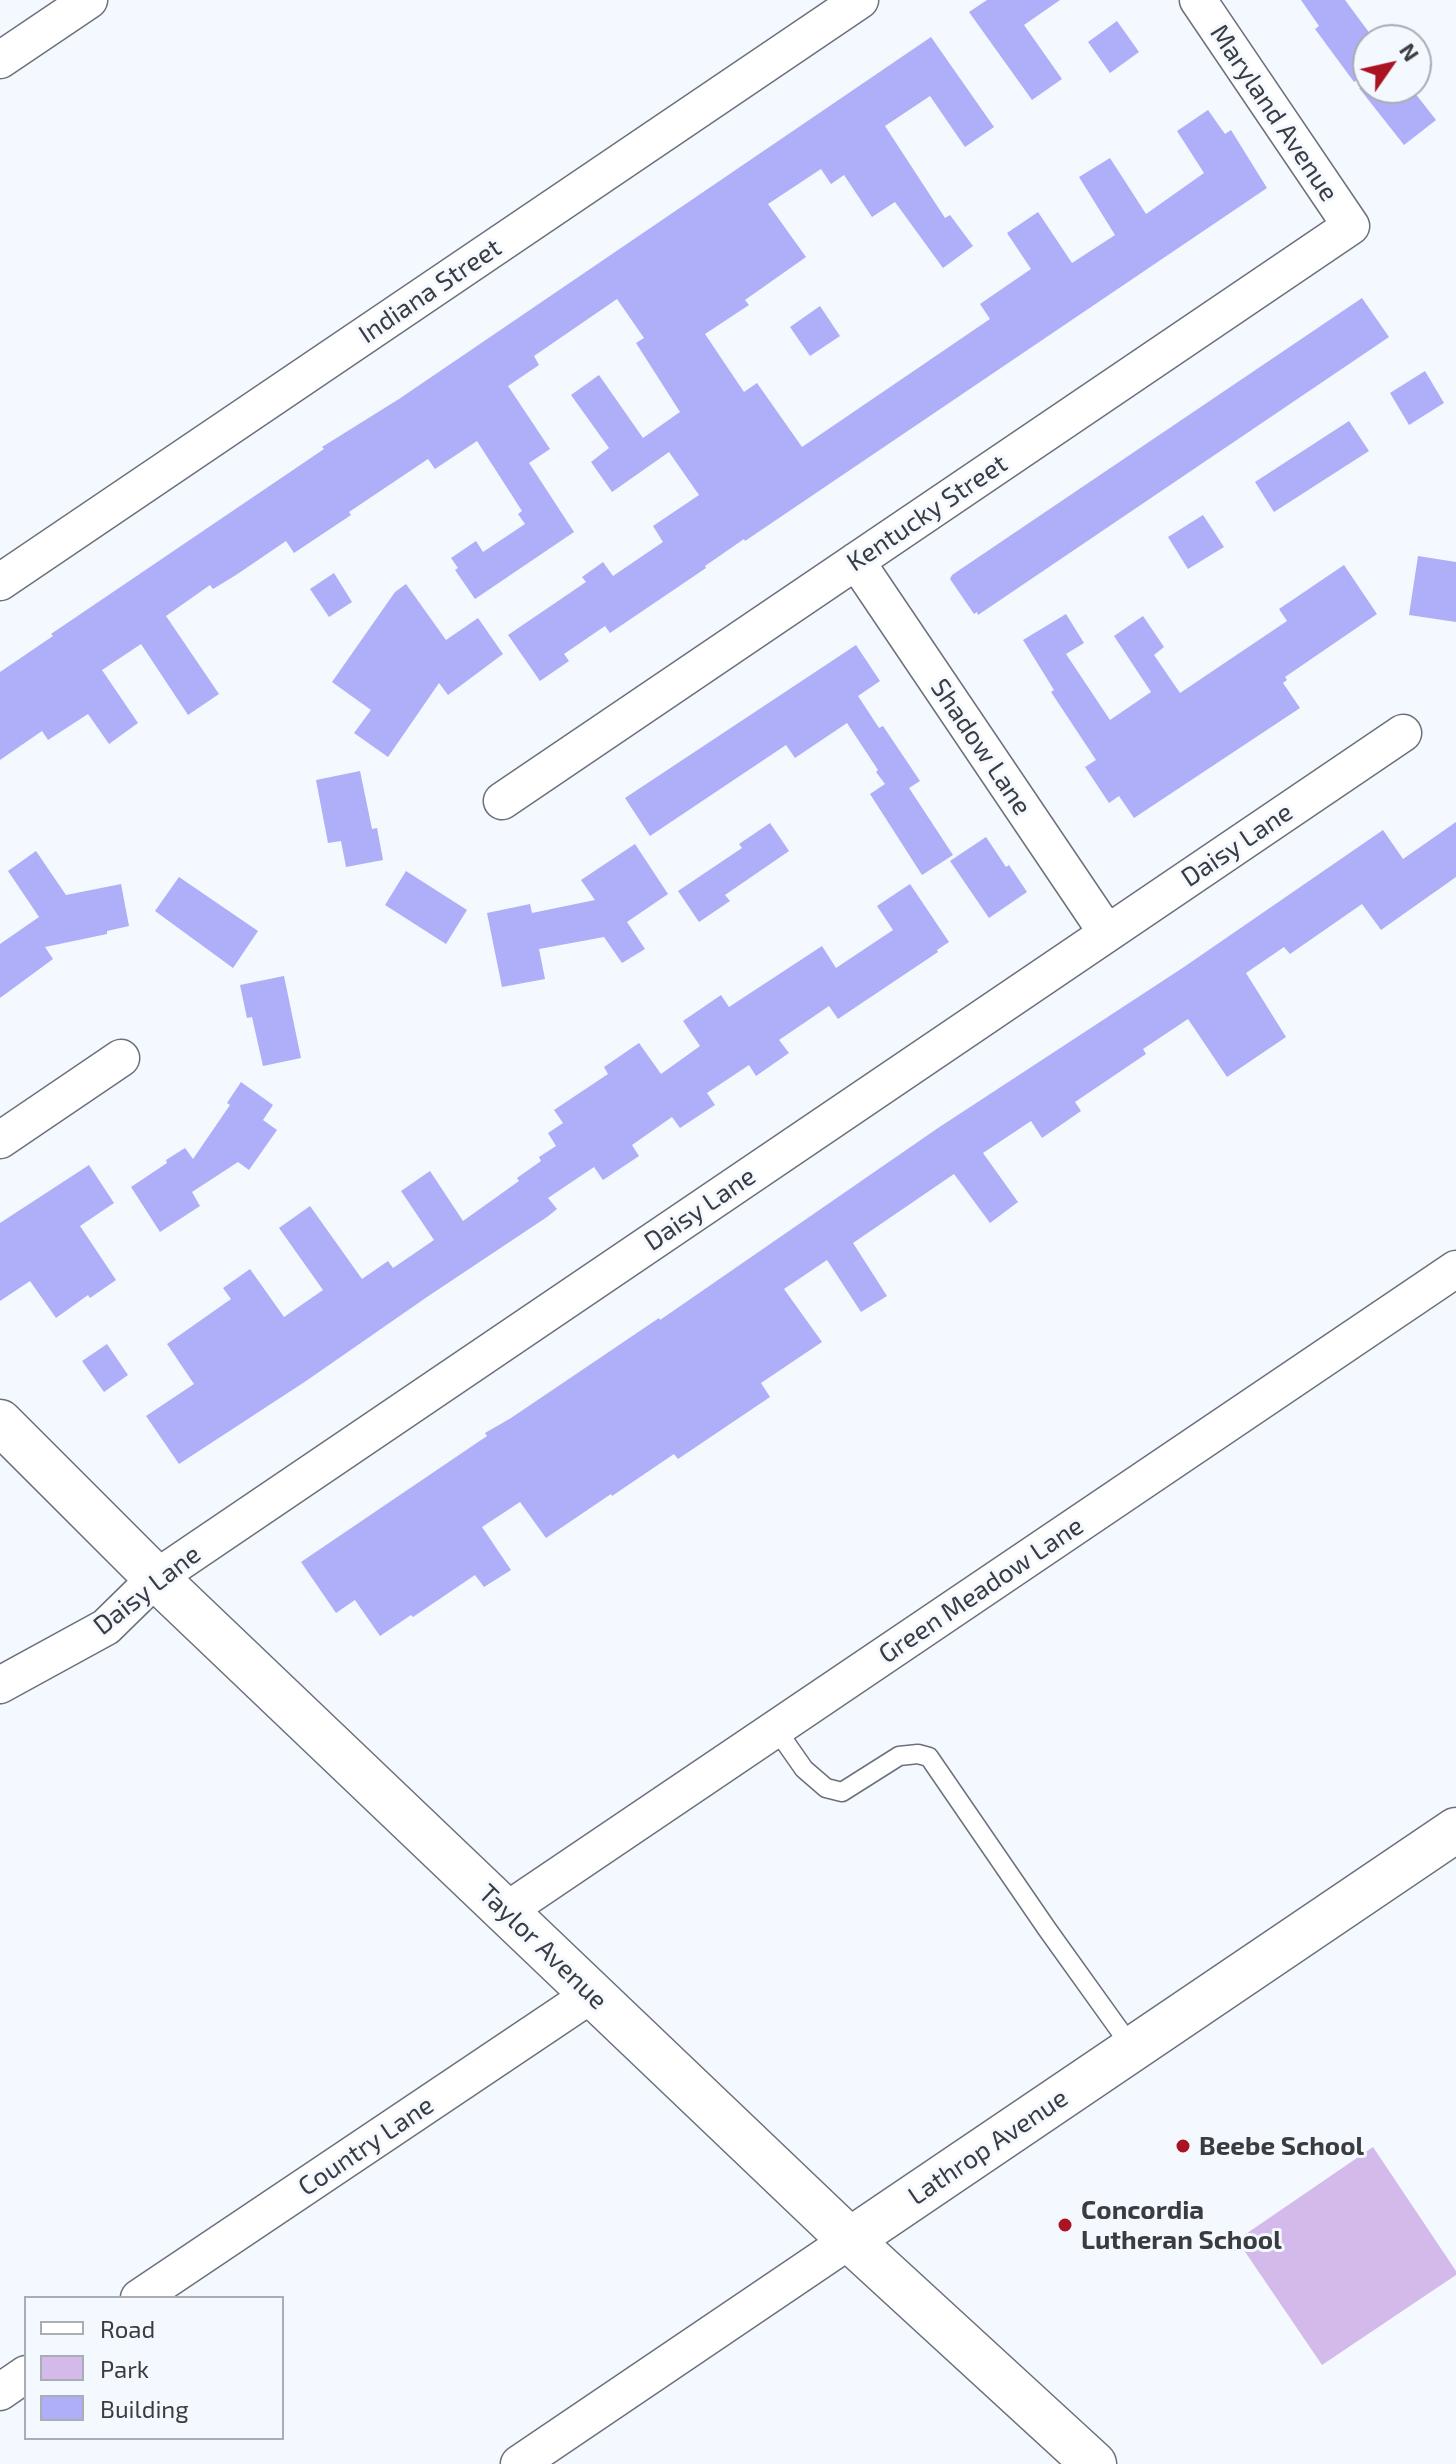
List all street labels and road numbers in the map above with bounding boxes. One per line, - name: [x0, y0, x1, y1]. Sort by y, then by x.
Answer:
- street label: Maryland Avenue: [1203, 19, 1345, 207]
- street label: Indiana Street: [353, 232, 507, 350]
- street label: Kentucky Street: [841, 448, 1013, 578]
- street label: Shadow Lane: [924, 673, 1038, 821]
- street label: Daisy Lane: [1175, 796, 1299, 894]
- street label: Daisy Lane: [638, 1160, 762, 1258]
- street label: Green Meadow Lane: [873, 1510, 1089, 1670]
- street label: Daisy Lane: [87, 1538, 207, 1642]
- street label: Taylor Avenue: [472, 1878, 614, 2016]
- street label: Lathrop Avenue: [902, 2082, 1074, 2212]
- street label: Country Lane: [293, 2089, 439, 2203]

